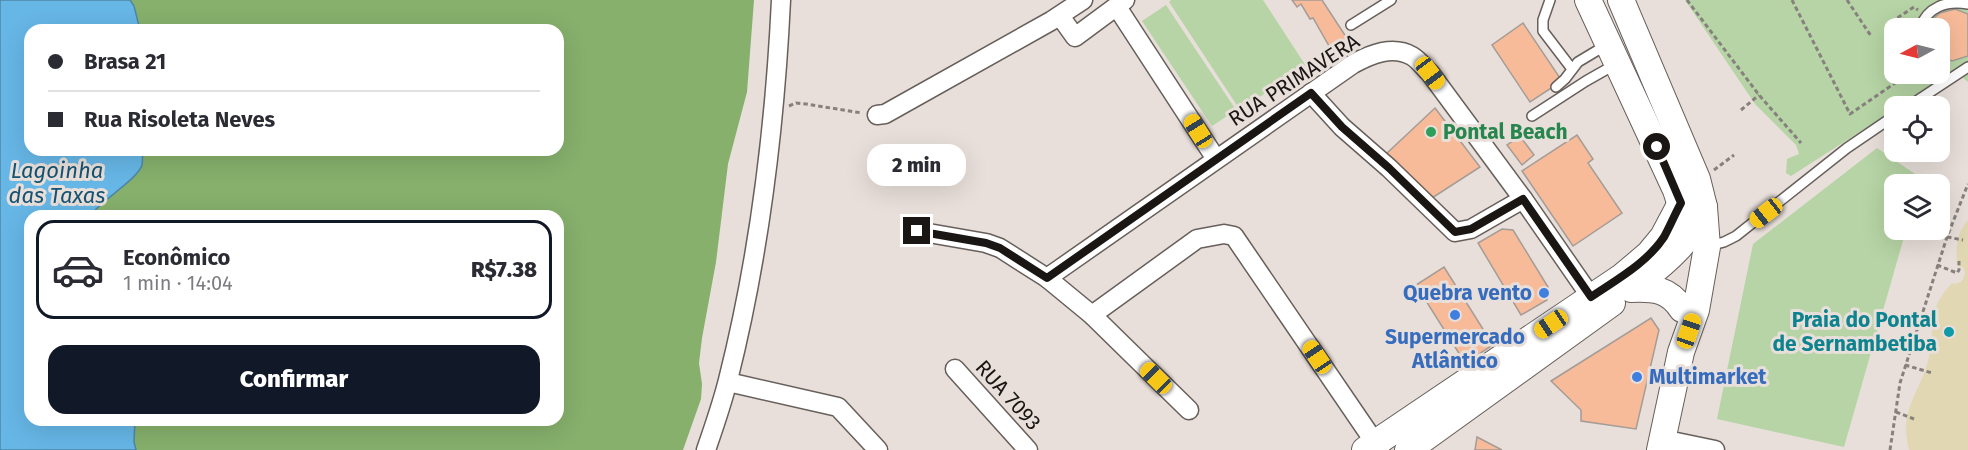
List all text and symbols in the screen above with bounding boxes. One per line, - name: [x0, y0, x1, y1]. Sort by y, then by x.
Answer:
- north arrow: [1884, 18, 1950, 84]
- map controls: [1884, 18, 1950, 240]
- street label: RUA PRIMAVERA: [1224, 28, 1364, 132]
- text: Brasa 21: [84, 48, 166, 75]
- car: [1412, 53, 1448, 93]
- button: locate: [1884, 96, 1950, 162]
- text: Rua Risoleta Neves: [84, 106, 275, 133]
- car: [1181, 111, 1215, 151]
- place label: Pontal Beach: [1443, 119, 1568, 145]
- marker: Pontal Beach: [1424, 125, 1438, 139]
- route start: [1643, 133, 1670, 160]
- callout: 2 min: [868, 144, 966, 186]
- text: 2 min: [892, 153, 941, 177]
- water label: Lagoinha das Taxas: [9, 157, 105, 209]
- button: layers: [1884, 174, 1950, 240]
- car: [1746, 195, 1786, 231]
- route end: [903, 217, 930, 244]
- icon: car: [51, 243, 105, 297]
- text: Econômico: [123, 244, 230, 271]
- text: R$7.38: [471, 256, 537, 283]
- text: 1 min · 14:04: [123, 271, 233, 295]
- place label: Quebra vento: [1403, 280, 1532, 306]
- marker: Quebra vento: [1537, 286, 1551, 300]
- car: [1531, 306, 1571, 342]
- place label: Praia do Pontal de Sernambetiba: [1772, 307, 1938, 357]
- marker: Supermercado Atlântico: [1448, 308, 1462, 322]
- car: [1675, 311, 1703, 351]
- place label: Supermercado Atlântico: [1385, 324, 1525, 374]
- marker: Praia do Pontal de Sernambetiba: [1942, 325, 1956, 339]
- car: [1299, 337, 1335, 377]
- button: Confirmar: [48, 345, 540, 414]
- street label: RUA 7093: [970, 355, 1046, 435]
- car: [1137, 359, 1175, 397]
- place label: Multimarket: [1649, 364, 1767, 390]
- marker: Multimarket: [1630, 370, 1644, 384]

